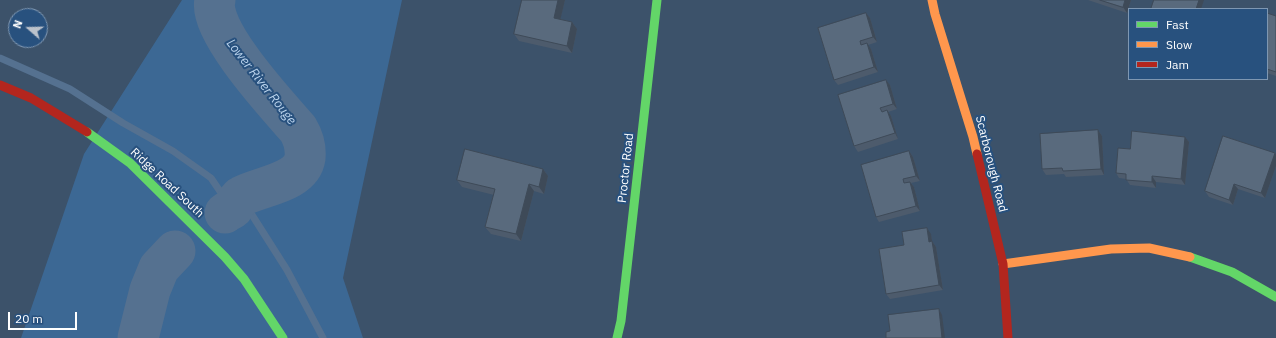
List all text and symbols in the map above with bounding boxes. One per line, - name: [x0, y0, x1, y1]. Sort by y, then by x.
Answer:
- north arrow: [8, 8, 48, 48]
- legend: [1128, 8, 1268, 80]
- text: Fast: [1166, 17, 1189, 32]
- text: N: [10, 18, 26, 30]
- water label: Lower River Rouge: [223, 36, 299, 128]
- text: Slow: [1166, 37, 1192, 52]
- text: Jam: [1166, 57, 1189, 72]
- street label: Scarborough Road: [972, 114, 1010, 214]
- street label: Proctor Road: [615, 132, 637, 204]
- street label: Ridge Road South: [127, 145, 207, 221]
- scale bar: [10, 304, 79, 330]
- text: 20 m: [15, 311, 43, 326]

